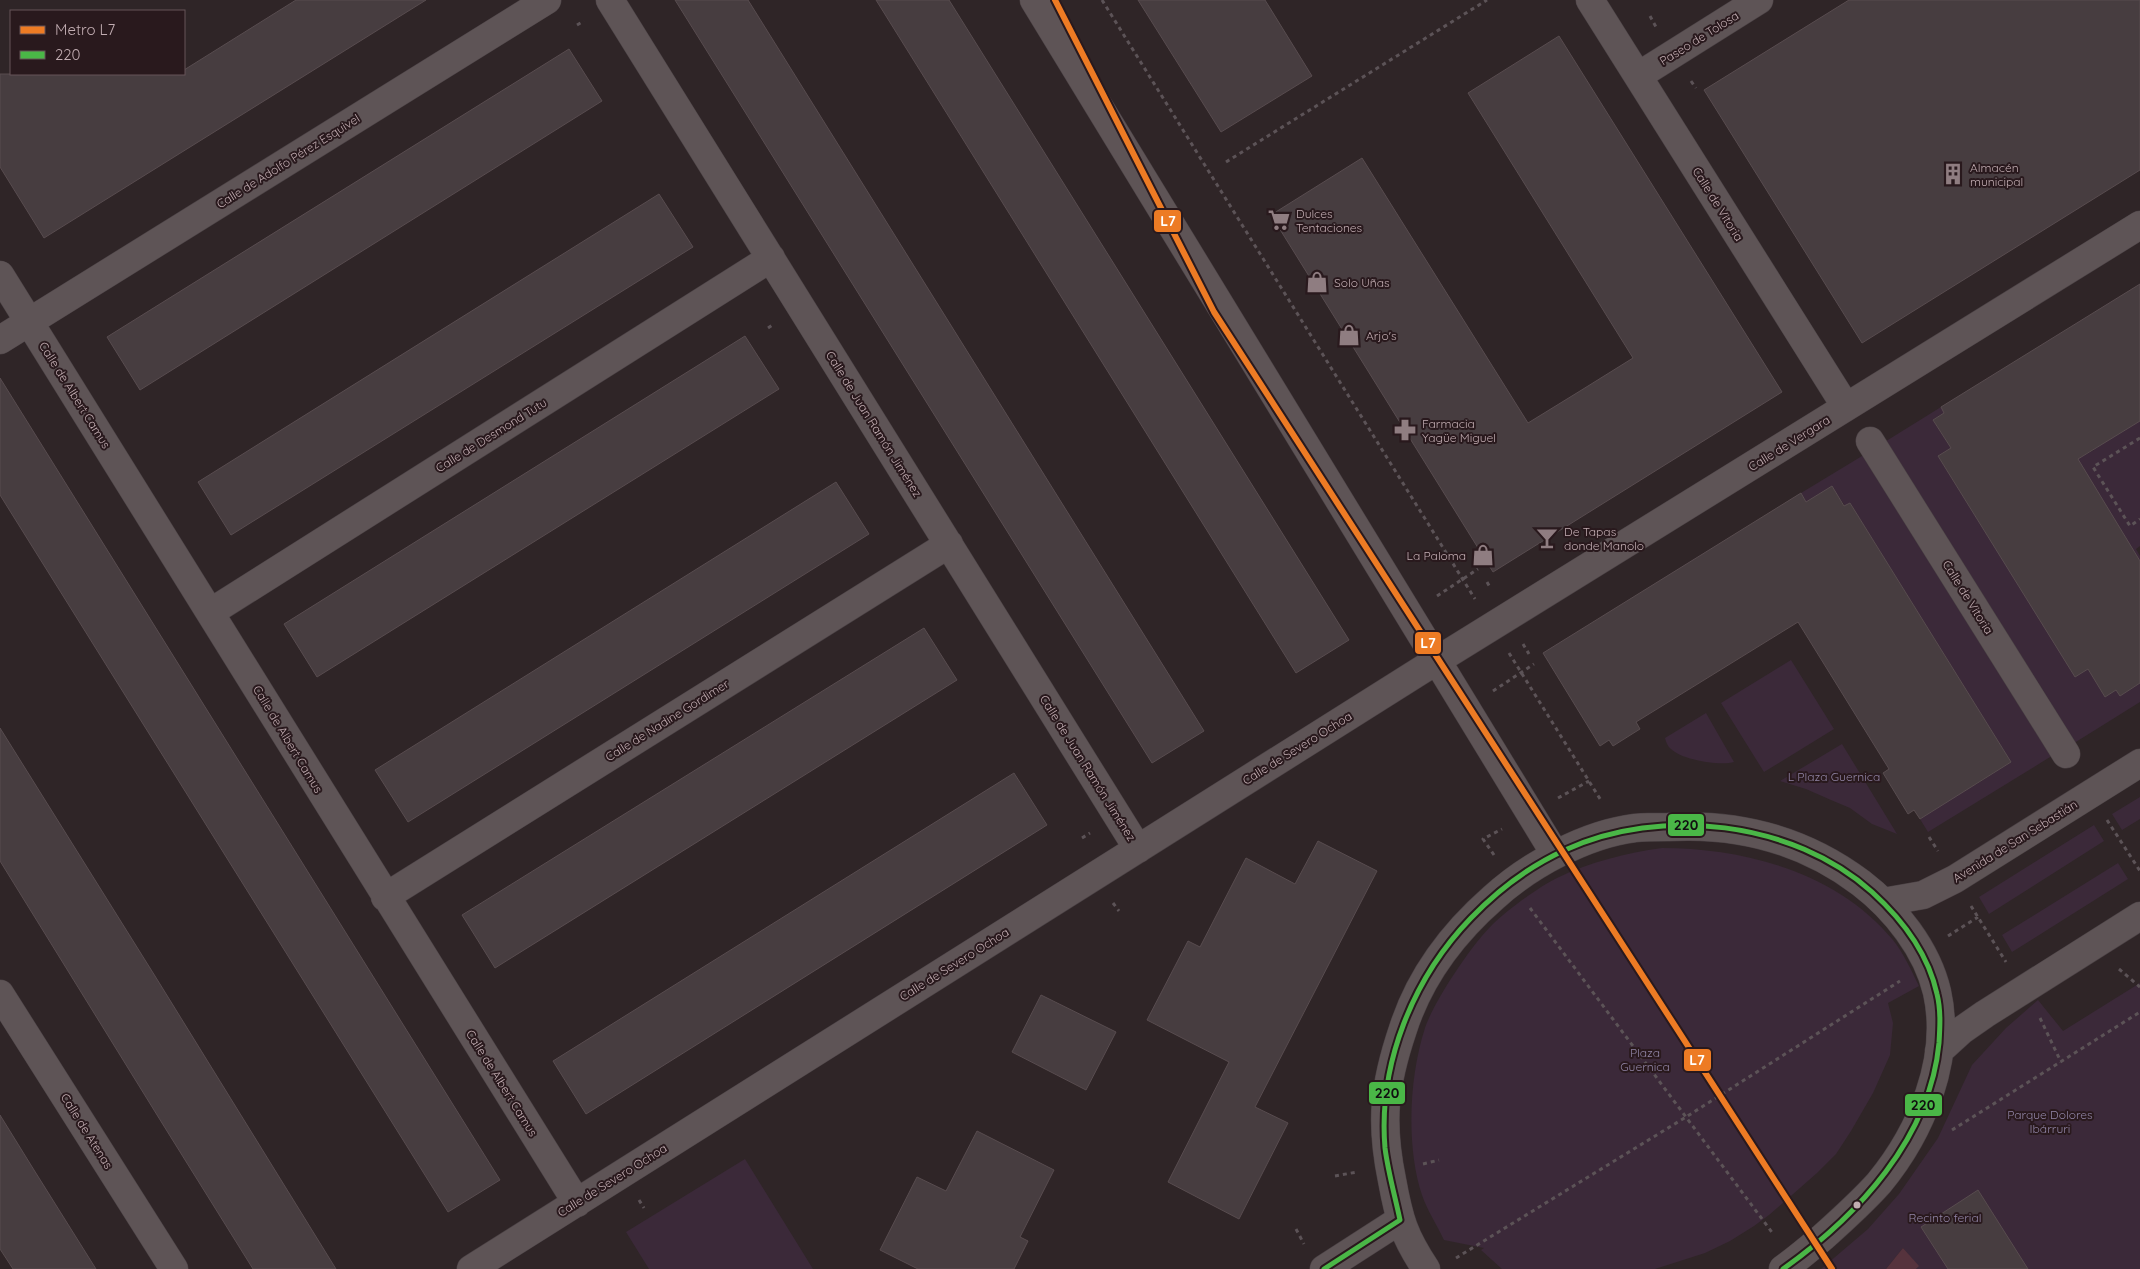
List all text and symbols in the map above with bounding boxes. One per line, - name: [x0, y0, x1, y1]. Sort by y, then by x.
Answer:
- street label: Paseo de Tolosa: [1657, 8, 1741, 68]
- legend: [10, 10, 185, 75]
- text: Metro L7: [55, 20, 116, 39]
- text: 220: [55, 45, 81, 64]
- street label: Calle de Adolfo Pérez Esquivel: [214, 111, 362, 211]
- place label: Almacén municipal: [1970, 160, 2023, 189]
- building icon: Almacén municipal: [1940, 161, 1966, 187]
- street label: Calle de Vitoria: [1689, 164, 1747, 244]
- place label: Dulces Tentaciones: [1296, 206, 1363, 235]
- supermarket icon: Dulces Tentaciones: [1266, 207, 1292, 233]
- line badge: L7: [1153, 209, 1182, 233]
- text: L7: [1160, 212, 1176, 230]
- shop icon: Solo Uñas: [1304, 269, 1330, 295]
- place label: Solo Uñas: [1334, 275, 1390, 290]
- shop icon: Arjo's: [1336, 322, 1362, 348]
- place label: Arjo's: [1366, 328, 1397, 343]
- street label: Calle de Albert Camus: [36, 339, 114, 451]
- street label: Calle de Juan Ramón Jiménez: [823, 348, 925, 500]
- street label: Calle de Desmond Tutu: [433, 395, 549, 475]
- street label: Calle de Vergara: [1745, 412, 1833, 474]
- place label: Farmacia Yagüe Miguel: [1422, 416, 1496, 445]
- pharmacy icon: Farmacia Yagüe Miguel: [1392, 417, 1418, 443]
- place label: De Tapas donde Manolo: [1564, 524, 1644, 553]
- bar icon: De Tapas donde Manolo: [1534, 525, 1560, 551]
- shop icon: La Paloma: [1470, 542, 1496, 568]
- place label: La Paloma: [1407, 548, 1466, 563]
- street label: Calle de Vitoria: [1939, 557, 1997, 637]
- line badge: L7: [1414, 631, 1442, 655]
- text: L7: [1420, 634, 1436, 652]
- street label: Calle de Nadine Gordimer: [602, 676, 732, 764]
- street label: Calle de Albert Camus: [250, 682, 326, 796]
- street label: Calle de Juan Ramón Jiménez: [1037, 692, 1139, 844]
- street label: Calle de Severo Ochoa: [1240, 708, 1354, 788]
- park label: L Plaza Guernica: [1788, 769, 1880, 784]
- street label: Avenida de San Sebastián: [1950, 797, 2080, 885]
- line badge: 220: [1667, 813, 1705, 837]
- text: 220: [1674, 816, 1699, 834]
- street label: Calle de Severo Ochoa: [897, 924, 1011, 1004]
- street label: Calle de Albert Camus: [463, 1027, 541, 1139]
- park label: Plaza Guernica: [1620, 1045, 1670, 1074]
- line badge: L7: [1683, 1048, 1712, 1072]
- text: L7: [1689, 1051, 1705, 1069]
- line badge: 220: [1368, 1081, 1406, 1105]
- text: 220: [1375, 1084, 1400, 1102]
- street label: Calle de Atenas: [58, 1090, 116, 1172]
- line badge: 220: [1904, 1093, 1943, 1117]
- text: 220: [1911, 1096, 1936, 1114]
- park label: Parque Dolores Ibárruri: [2007, 1107, 2093, 1136]
- street label: Calle de Severo Ochoa: [555, 1140, 669, 1220]
- unlabelled marker: [1852, 1200, 1862, 1210]
- park label: Recinto ferial: [1909, 1210, 1981, 1225]

